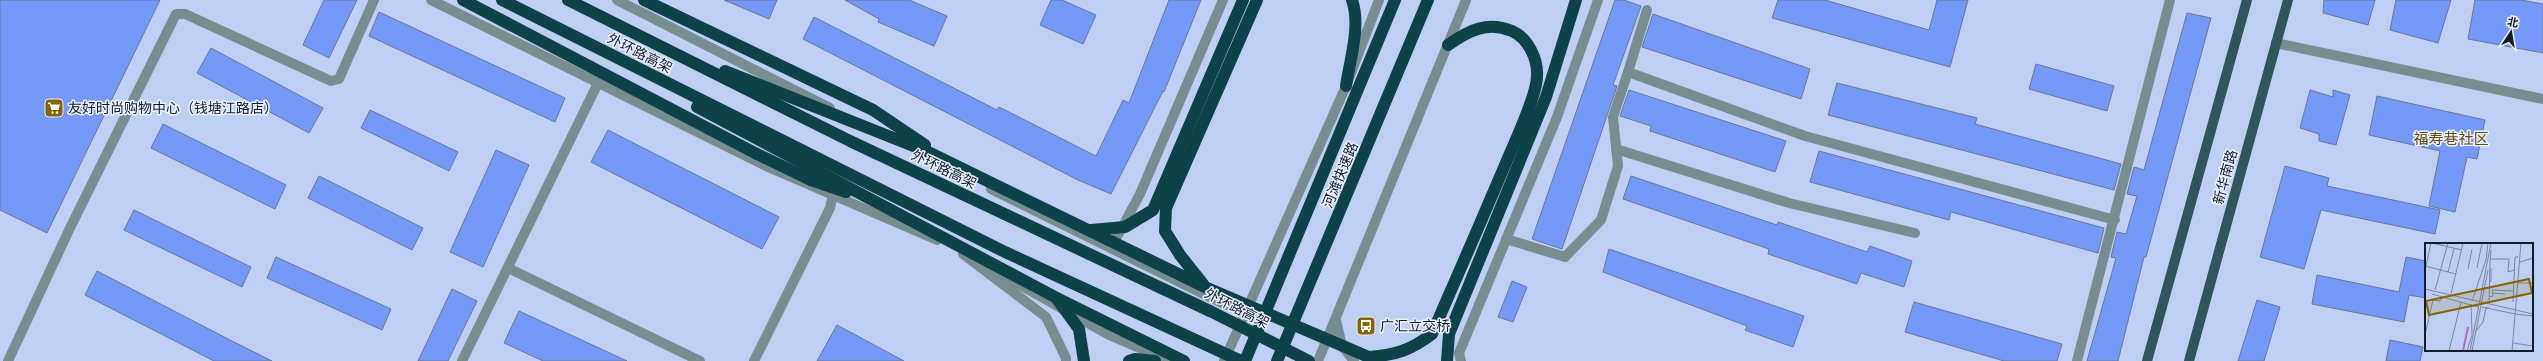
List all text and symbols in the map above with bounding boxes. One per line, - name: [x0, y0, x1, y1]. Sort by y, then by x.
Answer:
- north arrow: [2491, 12, 2531, 52]
- text: 北: [2506, 14, 2520, 30]
- street label: 外环路高架: [605, 29, 675, 77]
- supermarket icon: 友好时尚购物中心（钱塘江路店）: [43, 97, 65, 119]
- place label: 友好时尚购物中心（钱塘江路店）: [68, 99, 278, 117]
- district label: 福寿巷社区: [2413, 128, 2489, 149]
- street label: 河滩快速路: [1318, 139, 1362, 211]
- street label: 外环路高架: [909, 146, 979, 192]
- street label: 新华南路: [2209, 148, 2241, 206]
- inset map: [2425, 243, 2533, 351]
- street label: 外环路高架: [1202, 284, 1272, 332]
- bus stop icon: 广汇立交桥: [1355, 315, 1377, 337]
- place label: 广汇立交桥: [1380, 317, 1450, 335]

